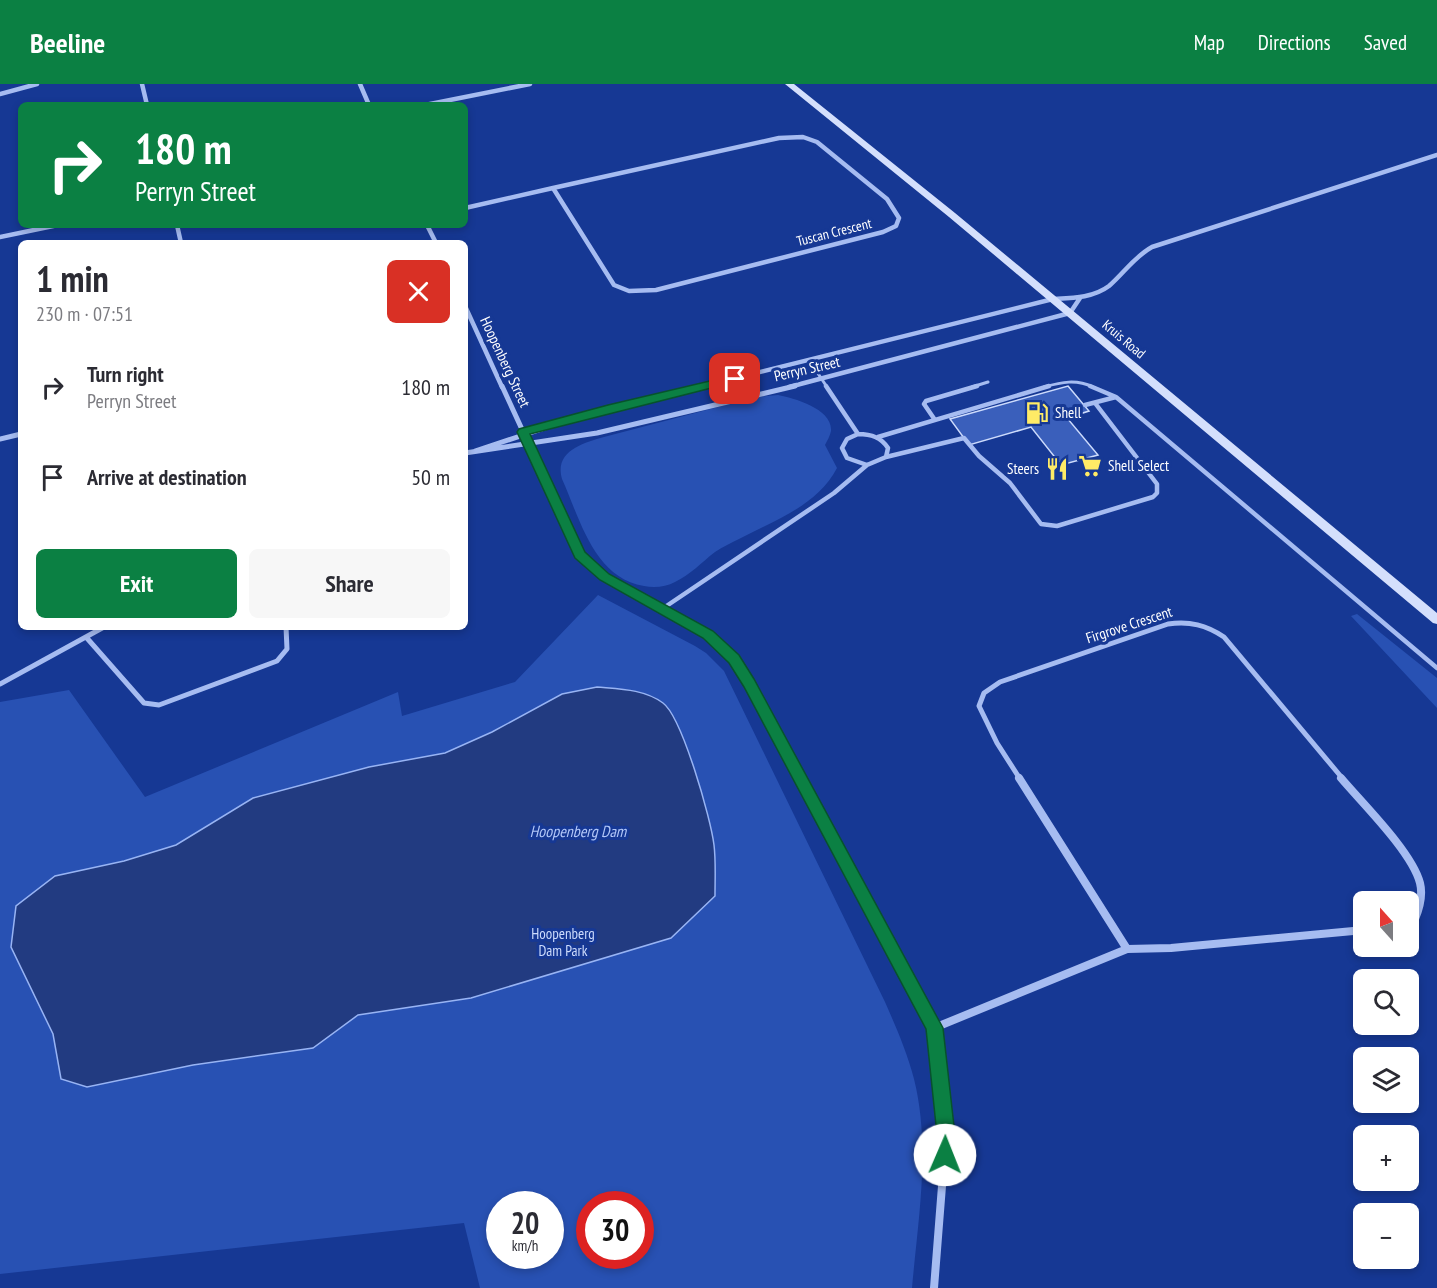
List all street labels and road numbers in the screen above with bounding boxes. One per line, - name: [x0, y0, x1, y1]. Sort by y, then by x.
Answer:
- street label: Tuscan Crescent: [795, 214, 874, 250]
- street label: Hoopenberg Street: [476, 313, 535, 410]
- street label: Kruis Road: [1099, 316, 1149, 362]
- street label: Perryn Street: [772, 352, 842, 385]
- street label: Firgrove Crescent: [1083, 602, 1174, 647]

